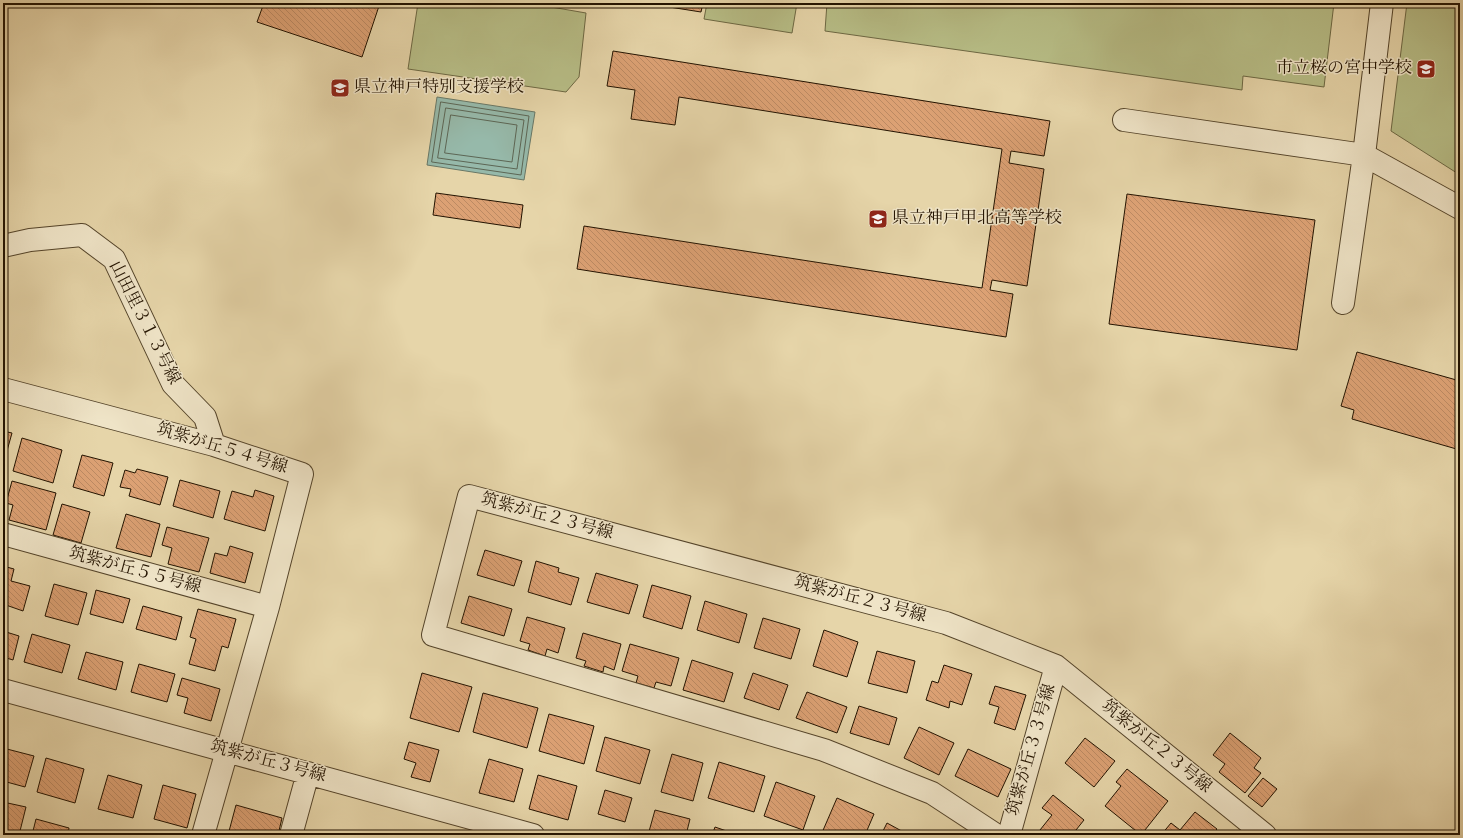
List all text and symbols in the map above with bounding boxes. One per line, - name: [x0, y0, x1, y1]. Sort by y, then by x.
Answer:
- place label: 市立桜の宮中学校: [1276, 57, 1412, 81]
- school or university icon: 市立桜の宮中学校: [1415, 58, 1437, 80]
- place label: 県立神戸特別支援学校: [354, 76, 524, 100]
- school or university icon: 県立神戸特別支援学校: [329, 77, 351, 99]
- place label: 県立神戸甲北高等学校: [892, 207, 1062, 231]
- school or university icon: 県立神戸甲北高等学校: [867, 208, 889, 230]
- street label: 山田里３１３号線: [102, 257, 186, 389]
- street label: 筑紫が丘５４号線: [153, 418, 291, 480]
- street label: 筑紫が丘２３号線: [478, 488, 616, 546]
- street label: 筑紫が丘５５号線: [66, 542, 204, 600]
- street label: 筑紫が丘２３号線: [791, 571, 929, 629]
- street label: 筑紫が丘３３号線: [1002, 681, 1062, 819]
- street label: 筑紫が丘２３号線: [1096, 695, 1216, 799]
- street label: 筑紫が丘３号線: [207, 735, 329, 789]

